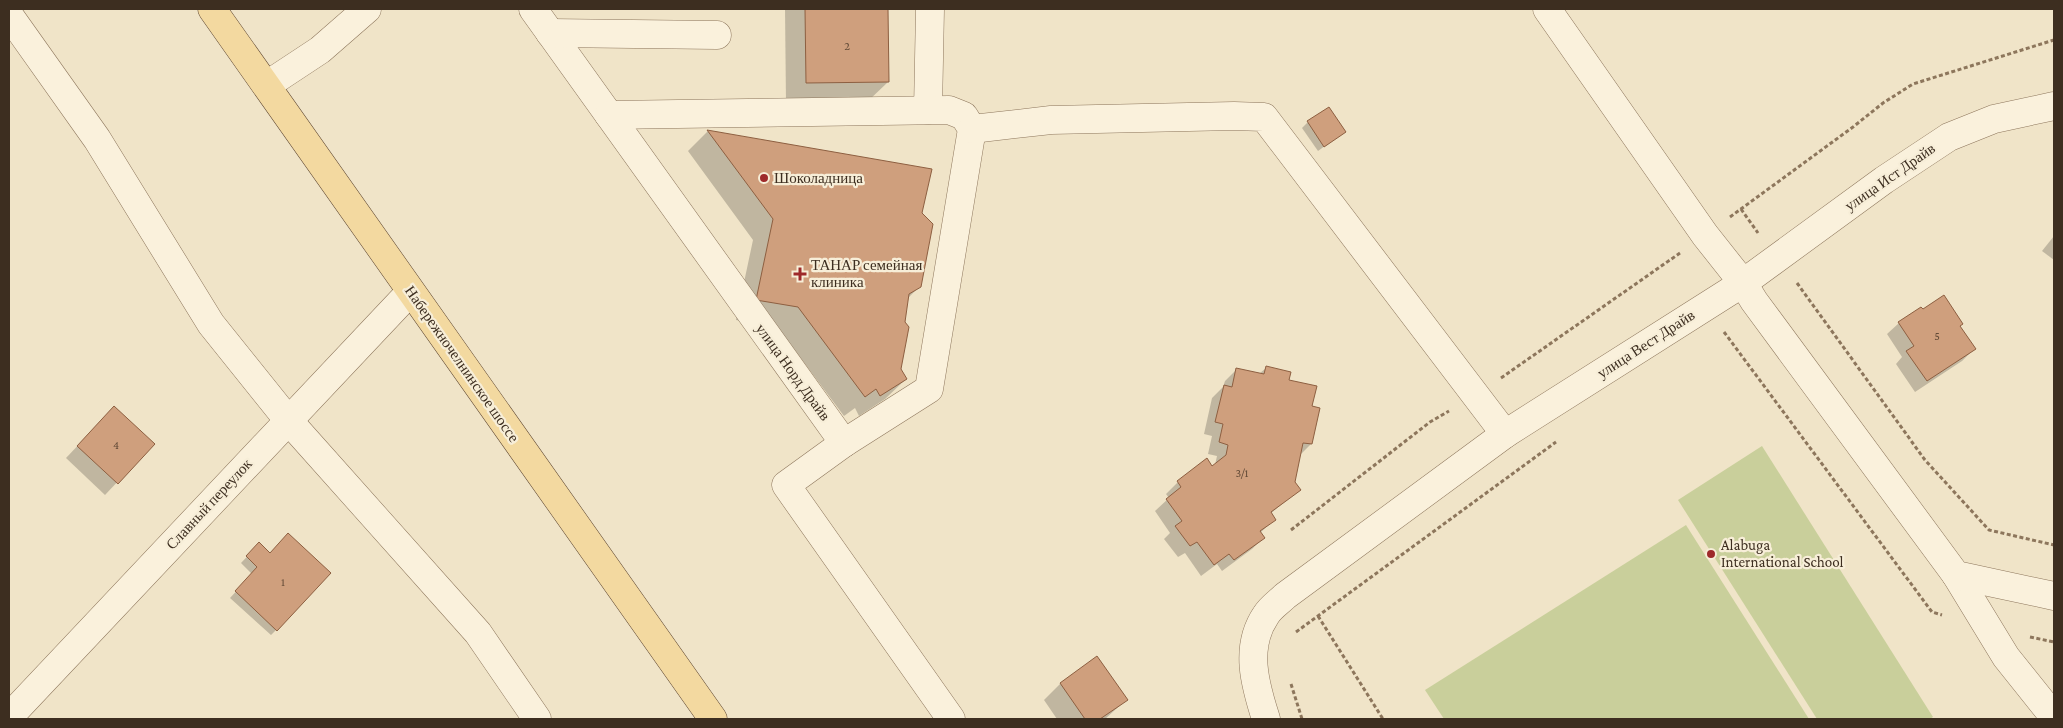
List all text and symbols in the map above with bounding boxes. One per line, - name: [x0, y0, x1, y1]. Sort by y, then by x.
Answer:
- house number: 2: [844, 39, 850, 53]
- street label: улица Ист Драйв: [1842, 140, 1938, 214]
- place label: Шоколадница: [774, 170, 863, 186]
- marker: Шоколадница: [758, 172, 770, 184]
- place label: ТАНАР семейная клиника: [811, 257, 922, 290]
- marker: ТАНАР семейная клиника: [793, 267, 807, 281]
- street label: Набережночелнинское шоссе: [402, 283, 522, 445]
- street label: улица Вест Драйв: [1595, 307, 1697, 381]
- street label: улица Норд Драйв: [753, 321, 833, 423]
- house number: 5: [1934, 329, 1940, 343]
- house number: 4: [113, 438, 119, 452]
- street label: Славный переулок: [163, 455, 255, 553]
- house number: 3/1: [1235, 466, 1249, 480]
- place label: Alabuga International School: [1721, 537, 1844, 570]
- marker: Alabuga International School: [1705, 548, 1717, 560]
- house number: 1: [281, 575, 285, 589]

